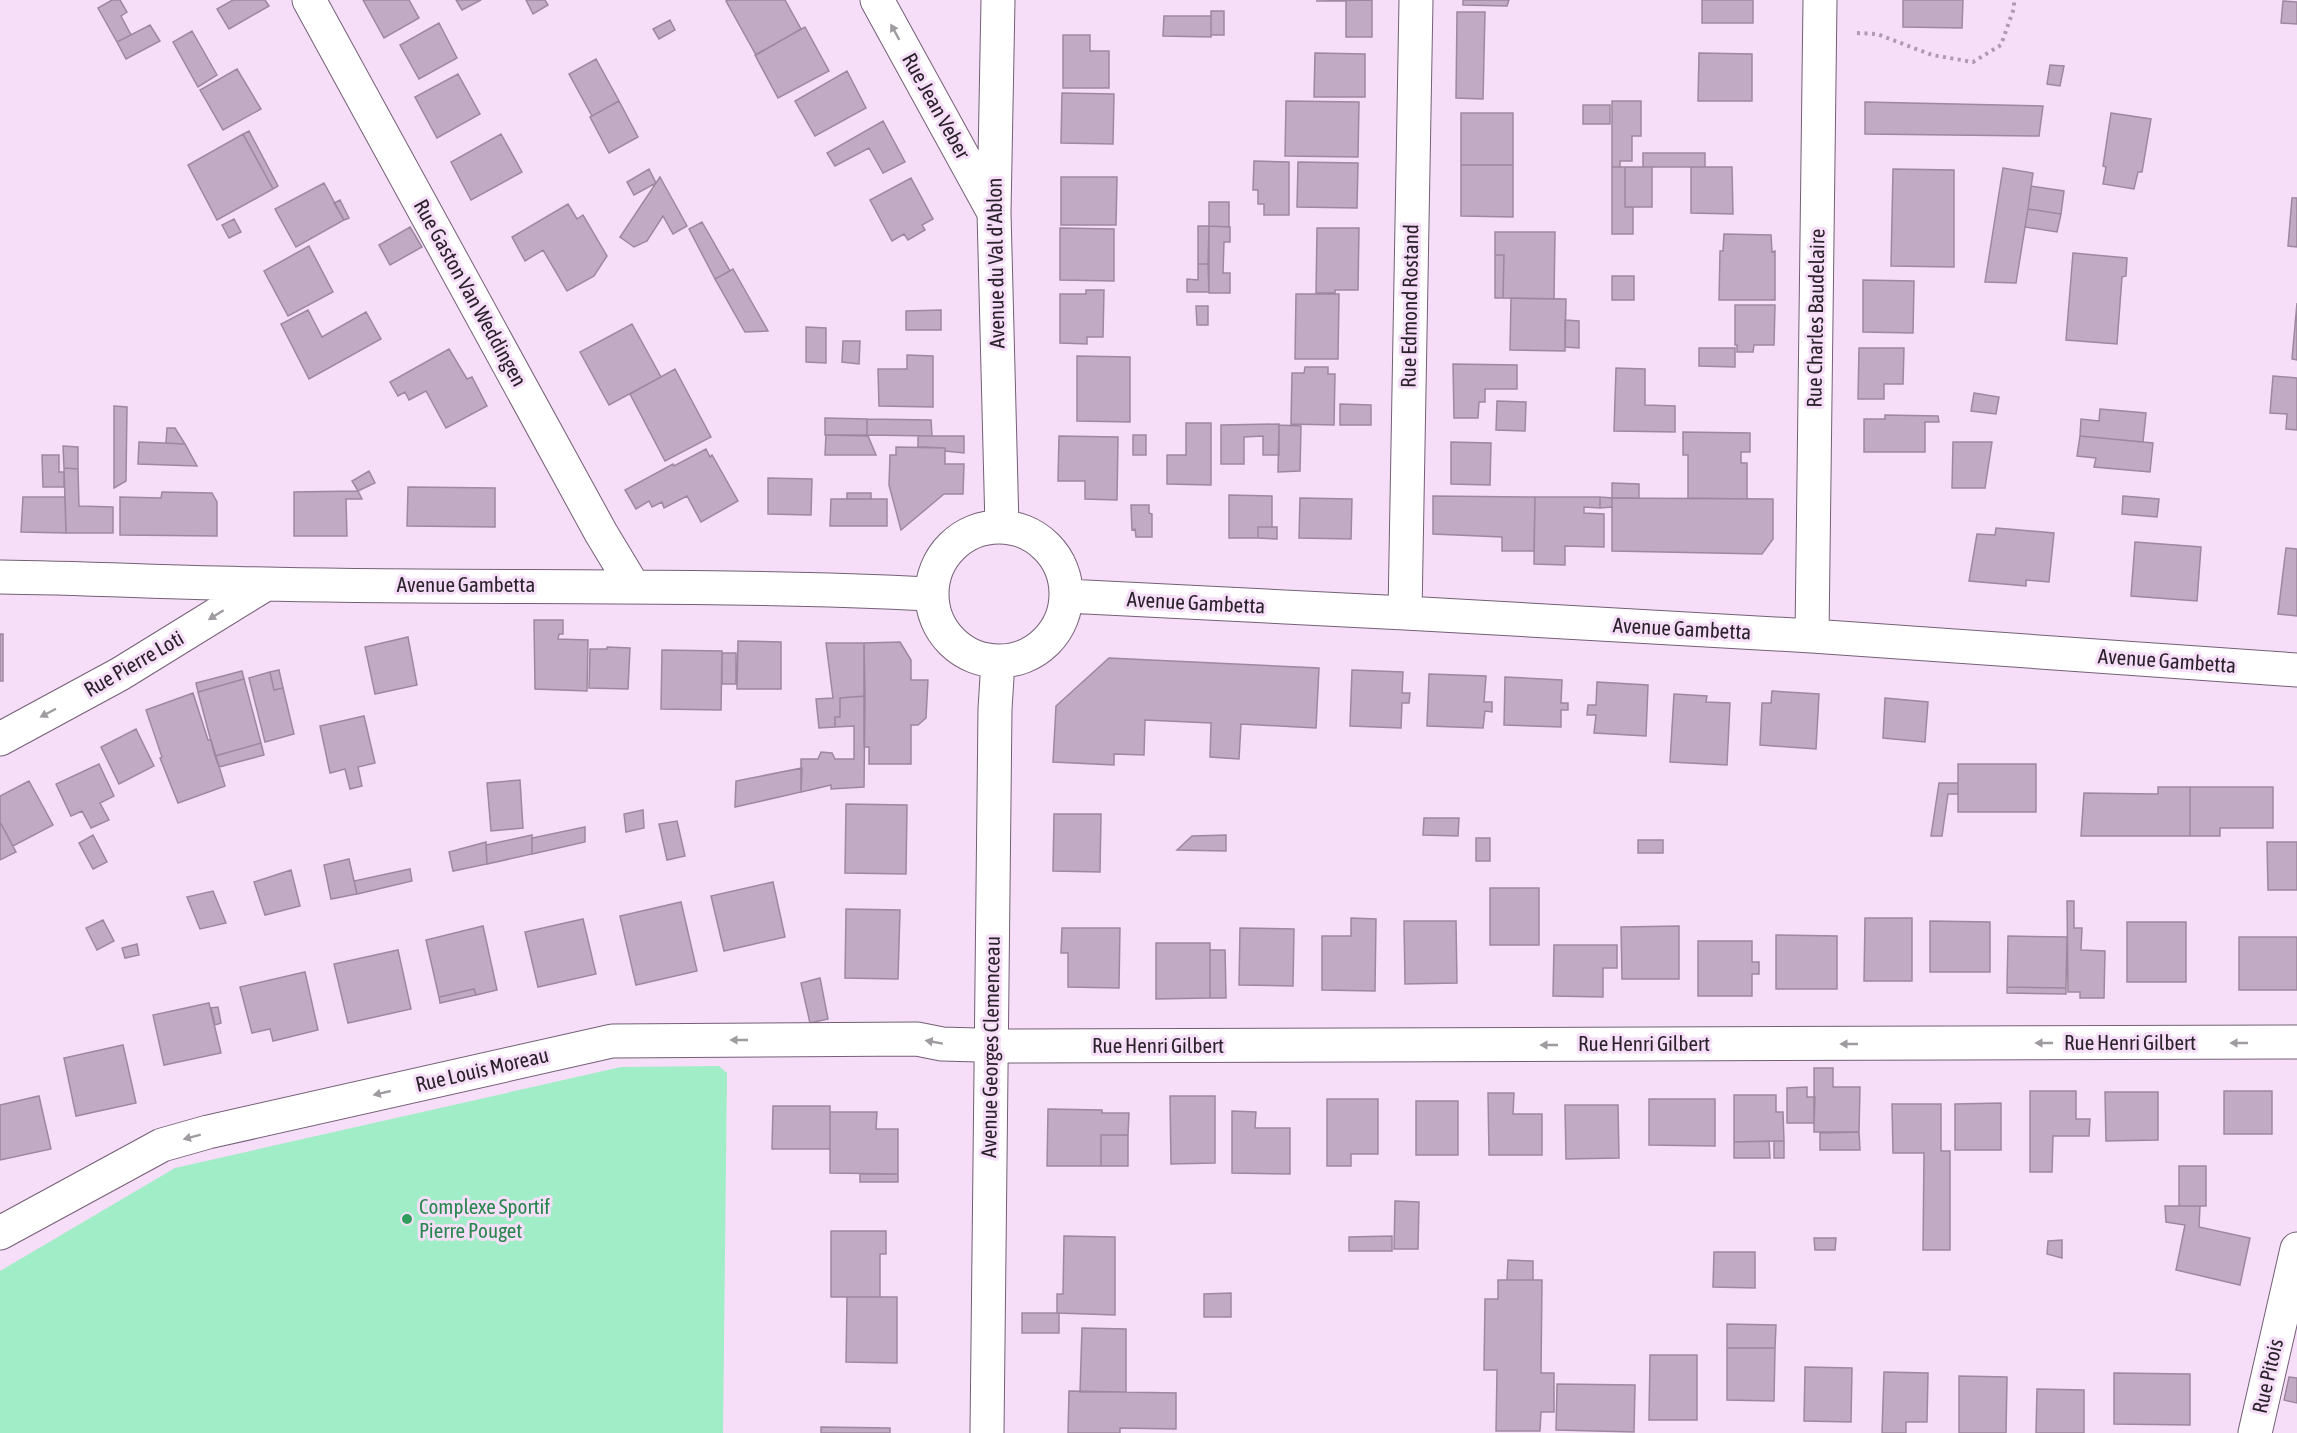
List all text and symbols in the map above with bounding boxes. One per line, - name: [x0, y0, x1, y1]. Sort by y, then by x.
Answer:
- one-way arrow: [890, 23, 900, 40]
- street label: Rue Jean Veber: [898, 49, 976, 163]
- street label: Avenue du Val d'Ablon: [982, 177, 1008, 349]
- street label: Rue Gaston Van Weddingen: [409, 195, 532, 390]
- street label: Rue Edmond Rostand: [1396, 224, 1422, 388]
- street label: Rue Charles Baudelaire: [1801, 228, 1829, 408]
- street label: Avenue Gambetta: [397, 572, 535, 596]
- street label: Avenue Gambetta: [1126, 586, 1266, 618]
- one-way arrow: [208, 610, 225, 621]
- street label: Avenue Gambetta: [1612, 612, 1752, 644]
- street label: Rue Pierre Loti: [79, 625, 188, 701]
- street label: Avenue Gambetta: [2097, 643, 2237, 677]
- one-way arrow: [39, 708, 56, 718]
- street label: Avenue Georges Clemenceau: [976, 936, 1004, 1158]
- street label: Rue Henri Gilbert: [2064, 1030, 2196, 1054]
- street label: Rue Henri Gilbert: [1578, 1031, 1710, 1055]
- street label: Rue Henri Gilbert: [1092, 1033, 1224, 1057]
- one-way arrow: [729, 1035, 748, 1045]
- one-way arrow: [924, 1037, 943, 1046]
- one-way arrow: [2034, 1038, 2053, 1048]
- one-way arrow: [2229, 1038, 2248, 1047]
- one-way arrow: [1839, 1039, 1858, 1049]
- one-way arrow: [1539, 1040, 1558, 1049]
- street label: Rue Louis Moreau: [413, 1042, 551, 1096]
- one-way arrow: [372, 1089, 391, 1098]
- one-way arrow: [183, 1133, 201, 1142]
- place label: Complexe Sportif Pierre Pouget: [419, 1194, 550, 1242]
- marker: Complexe Sportif Pierre Pouget: [400, 1212, 414, 1226]
- street label: Rue Pitois: [2247, 1336, 2287, 1415]

